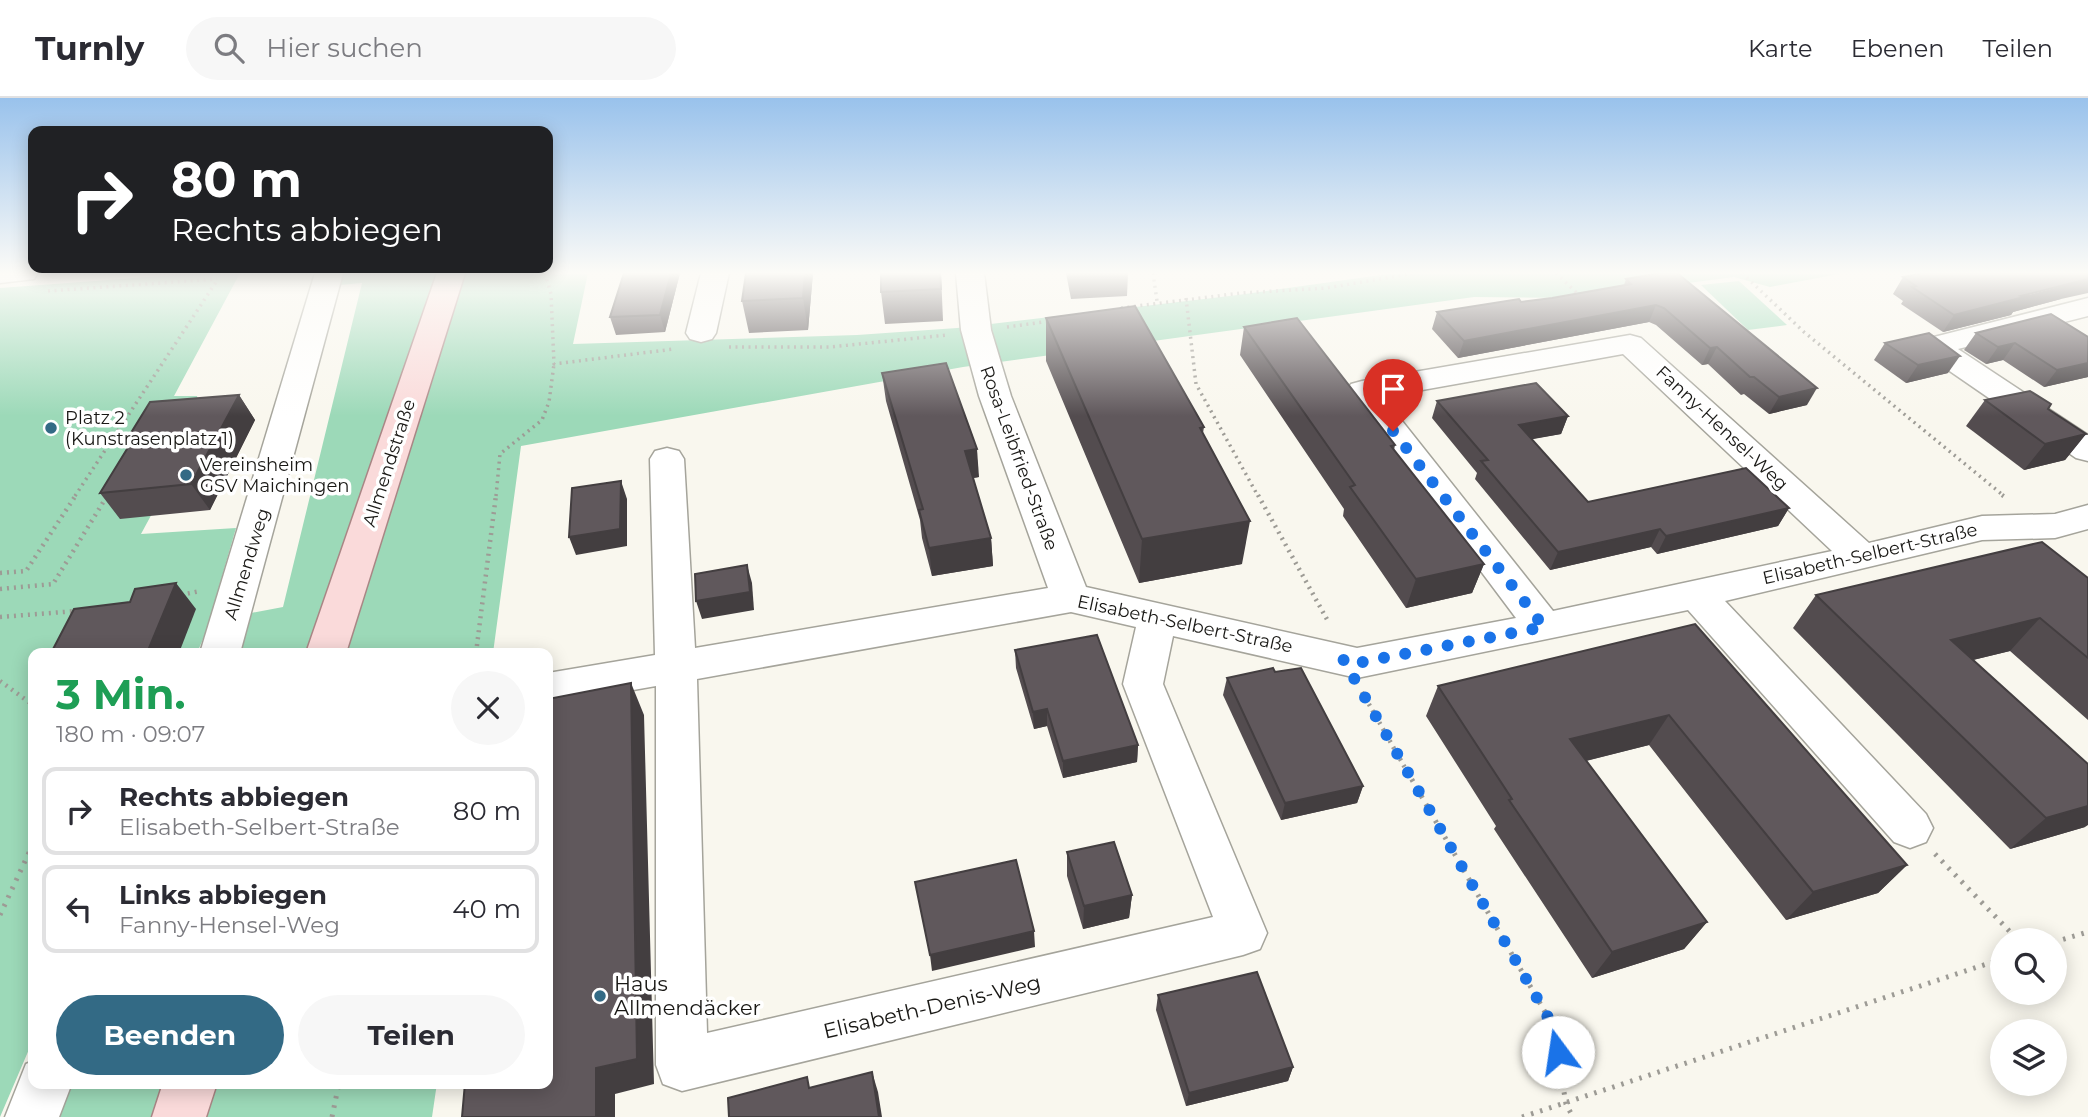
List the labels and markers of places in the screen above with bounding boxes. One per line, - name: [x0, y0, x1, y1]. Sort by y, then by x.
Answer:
- pin: [1363, 359, 1423, 431]
- place label: Platz 2 (Kunstrasenplatz 1): [65, 407, 234, 450]
- marker: Platz 2 (Kunstrasenplatz 1): [43, 420, 59, 436]
- place label: Vereinsheim GSV Maichingen: [200, 454, 349, 497]
- marker: Vereinsheim GSV Maichingen: [178, 467, 194, 483]
- place label: Haus Allmendäcker: [614, 971, 761, 1020]
- marker: Haus Allmendäcker: [592, 988, 608, 1004]

